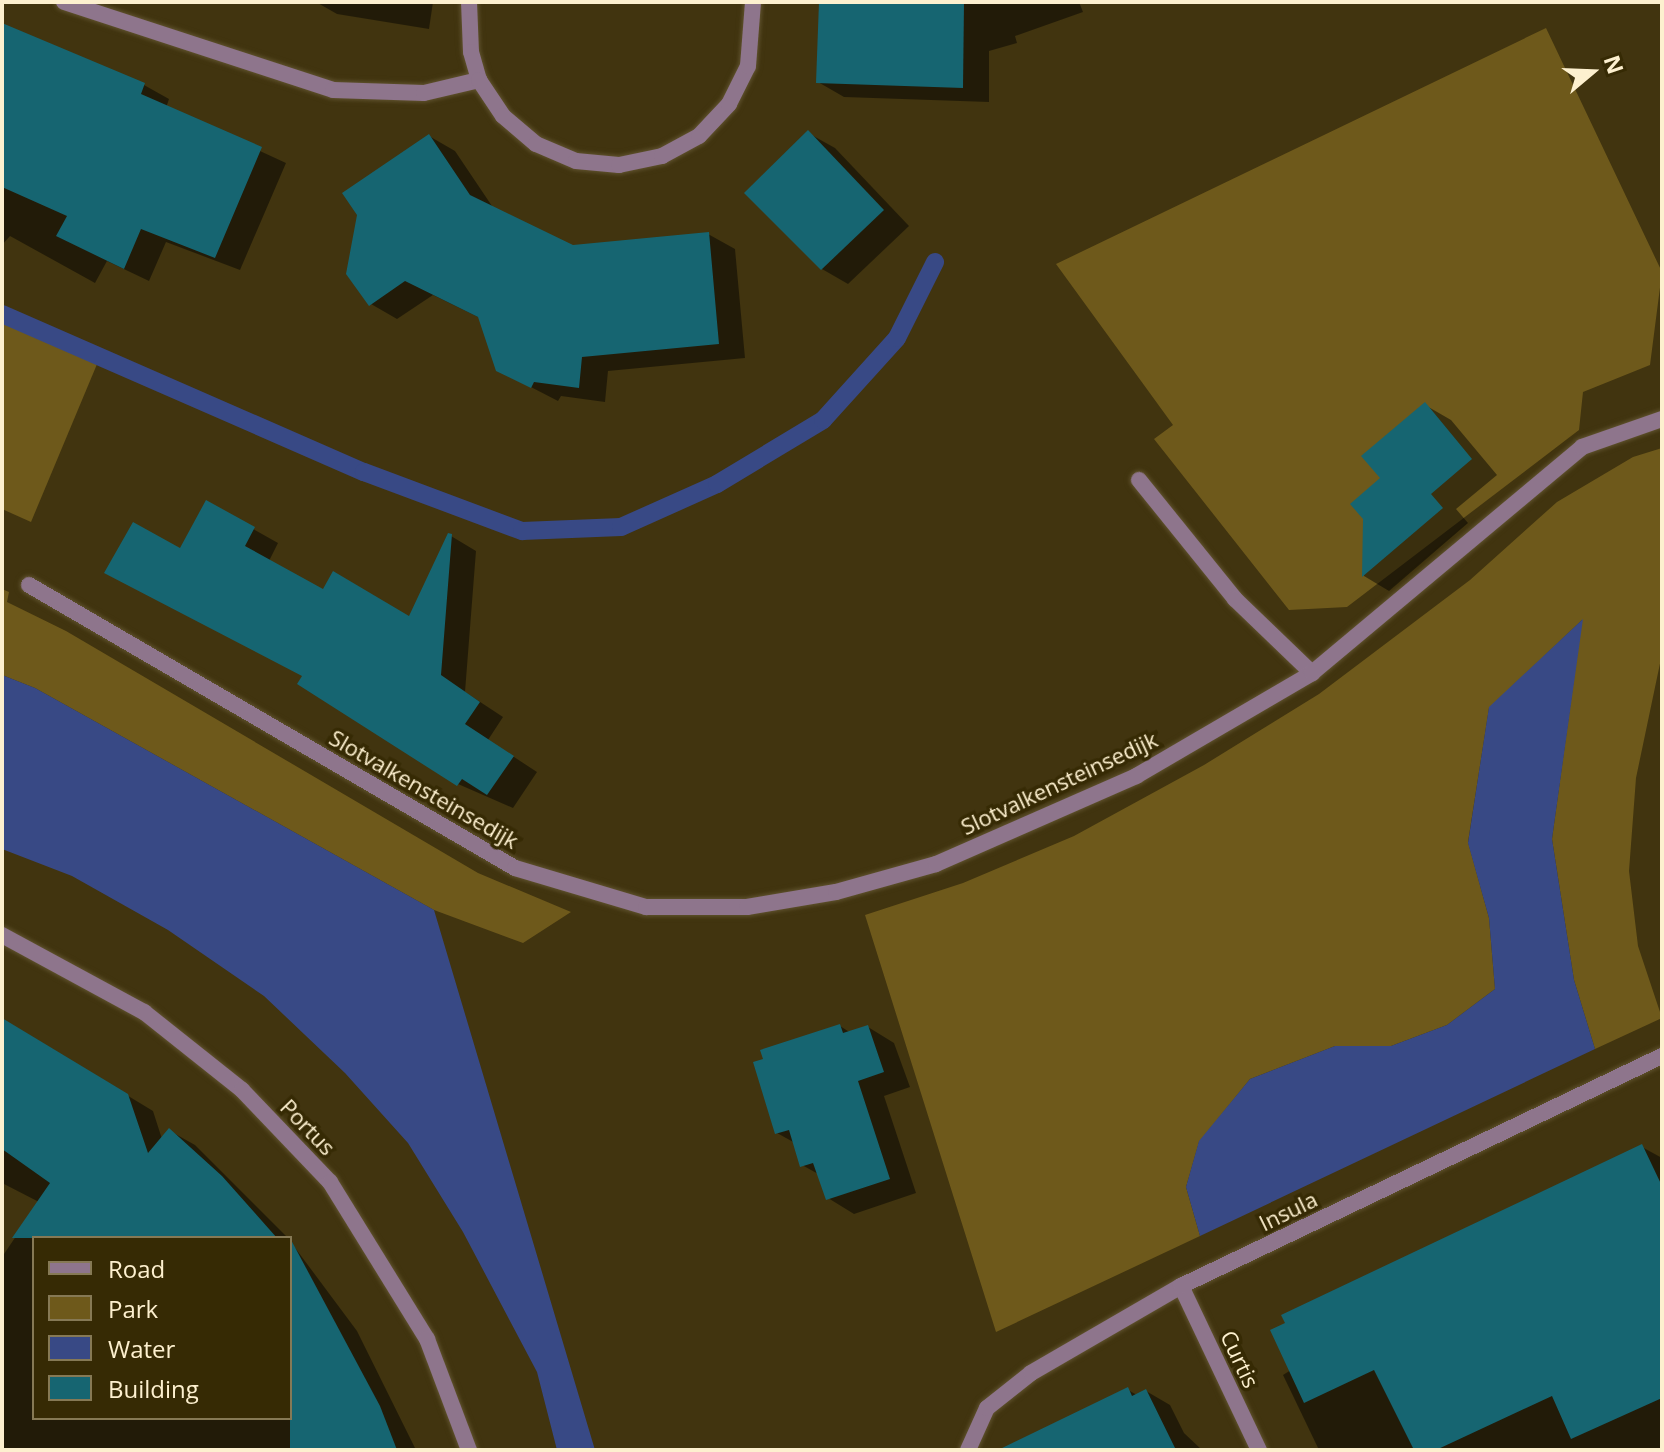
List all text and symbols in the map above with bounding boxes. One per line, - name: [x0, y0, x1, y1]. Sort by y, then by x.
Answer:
- north arrow: [1552, 32, 1632, 112]
- text: N: [1598, 51, 1632, 78]
- street label: Slotvalkensteinsedijk: [325, 724, 523, 854]
- street label: Slotvalkensteinsedijk: [957, 726, 1161, 840]
- street label: Portus: [275, 1094, 341, 1160]
- street label: Insula: [1255, 1186, 1321, 1236]
- legend: [32, 1236, 292, 1420]
- text: Road: [108, 1252, 165, 1285]
- text: Park: [108, 1292, 158, 1325]
- street label: Curtis: [1215, 1326, 1265, 1392]
- text: Water: [108, 1332, 175, 1365]
- text: Building: [108, 1372, 199, 1405]

